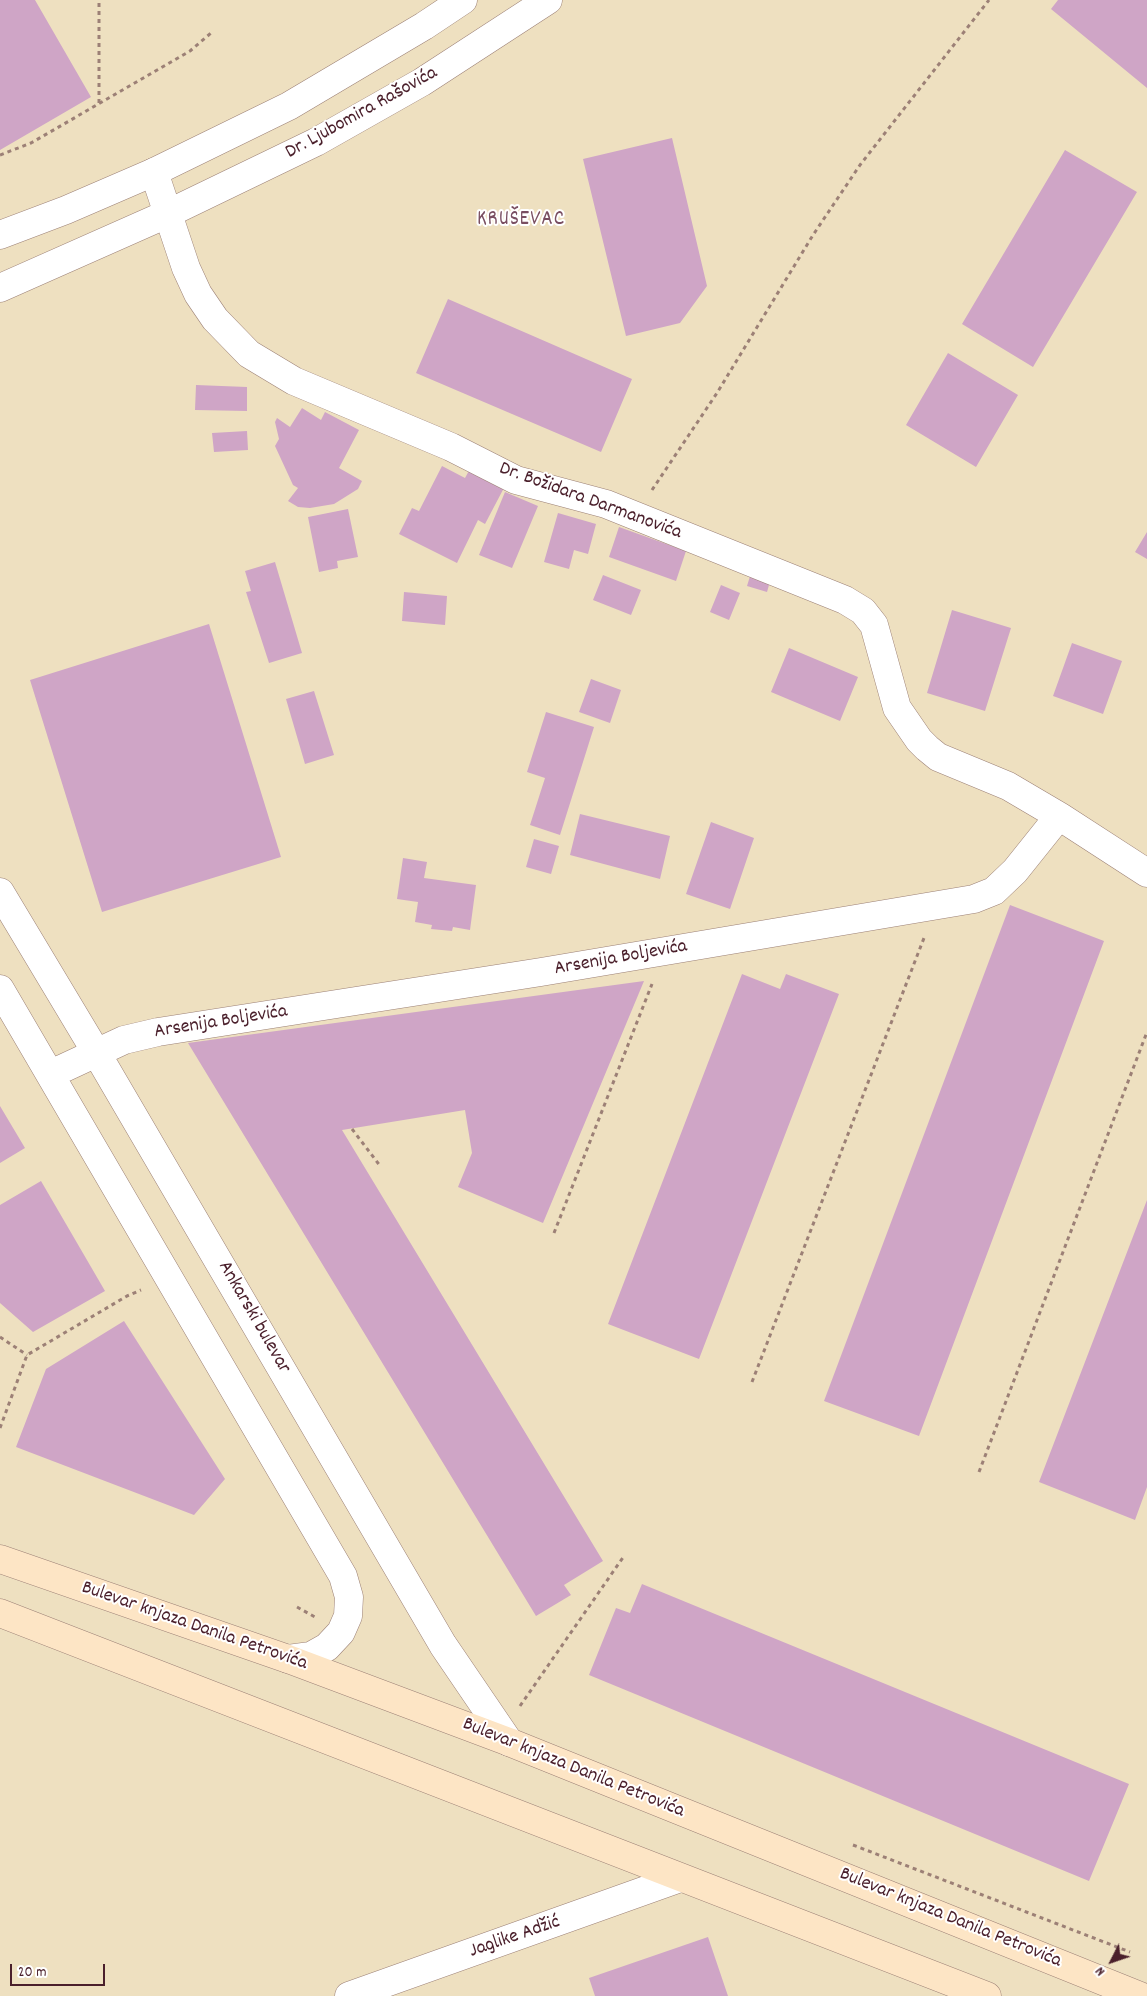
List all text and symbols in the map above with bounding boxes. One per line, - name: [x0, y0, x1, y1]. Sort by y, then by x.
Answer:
- street label: Dr. Ljubomira Rašovića: [282, 62, 442, 166]
- district label: KRUŠEVAC: [476, 208, 566, 234]
- street label: Dr. Božidara Darmanovića: [495, 458, 685, 546]
- street label: Arsenija Boljevića: [553, 936, 689, 982]
- street label: Arsenija Boljevića: [153, 1001, 289, 1045]
- street label: Ankarski bulevar: [211, 1257, 295, 1379]
- street label: Bulevar knjaza Danila Petrovića: [78, 1577, 310, 1677]
- street label: Bulevar knjaza Danila Petrovića: [458, 1713, 688, 1825]
- street label: Bulevar knjaza Danila Petrovića: [835, 1863, 1065, 1975]
- street label: Jaglike Adžić: [466, 1911, 564, 1965]
- north arrow: [1087, 1936, 1137, 1986]
- scale bar: [12, 1954, 108, 1986]
- text: 20 m: [18, 1962, 46, 1984]
- text: N: [1091, 1962, 1111, 1980]

